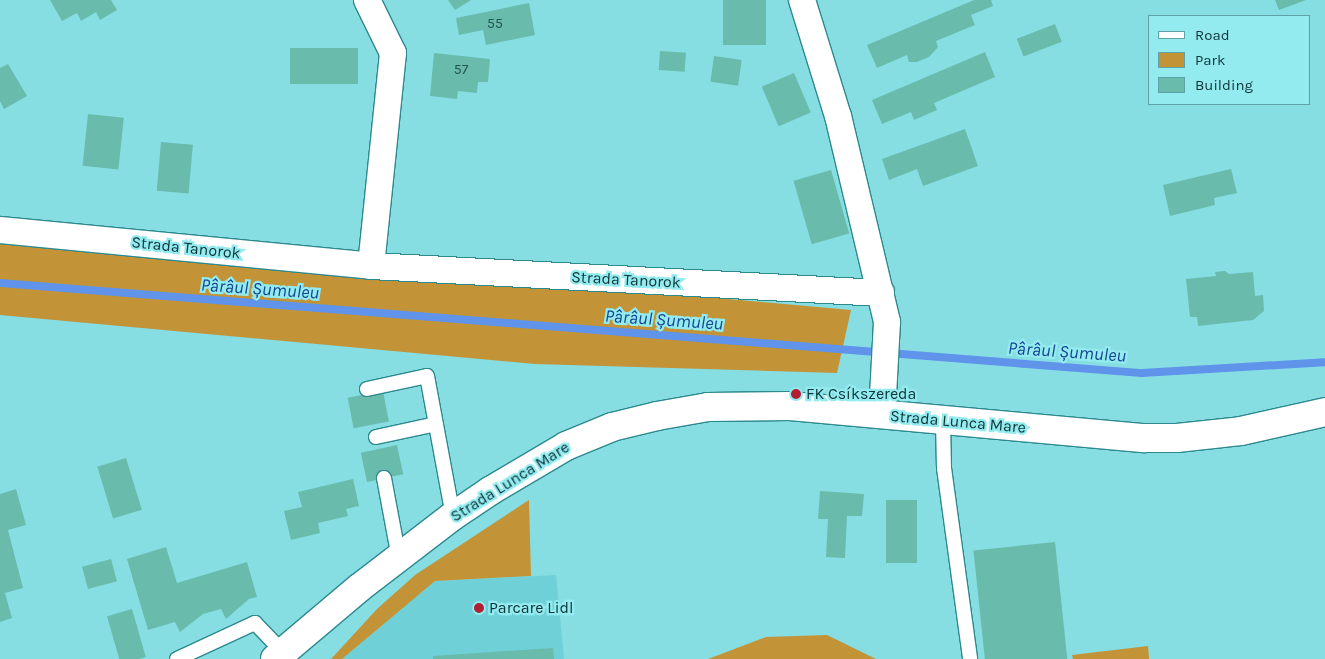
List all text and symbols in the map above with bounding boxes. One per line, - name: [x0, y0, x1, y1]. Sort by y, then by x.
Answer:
- legend: [1148, 15, 1310, 105]
- house number: 55: [487, 16, 503, 32]
- text: Road: [1195, 26, 1230, 44]
- text: Park: [1195, 51, 1225, 69]
- house number: 57: [454, 62, 468, 78]
- text: Building: [1195, 76, 1253, 94]
- street label: Strada Tanorok: [130, 233, 242, 263]
- street label: Strada Tanorok: [571, 268, 681, 292]
- water label: Pârâul Șumuleu: [200, 274, 320, 304]
- water label: Pârâul Șumuleu: [604, 305, 724, 335]
- water label: Pârâul Șumuleu: [1007, 337, 1127, 367]
- place label: FK Csíkszereda: [806, 384, 916, 404]
- marker: FK Csíkszereda: [790, 388, 802, 400]
- street label: Strada Lunca Mare: [889, 406, 1027, 438]
- street label: Strada Lunca Mare: [447, 438, 573, 526]
- place label: Parcare Lidl: [489, 598, 574, 618]
- marker: Parcare Lidl: [473, 602, 485, 614]

